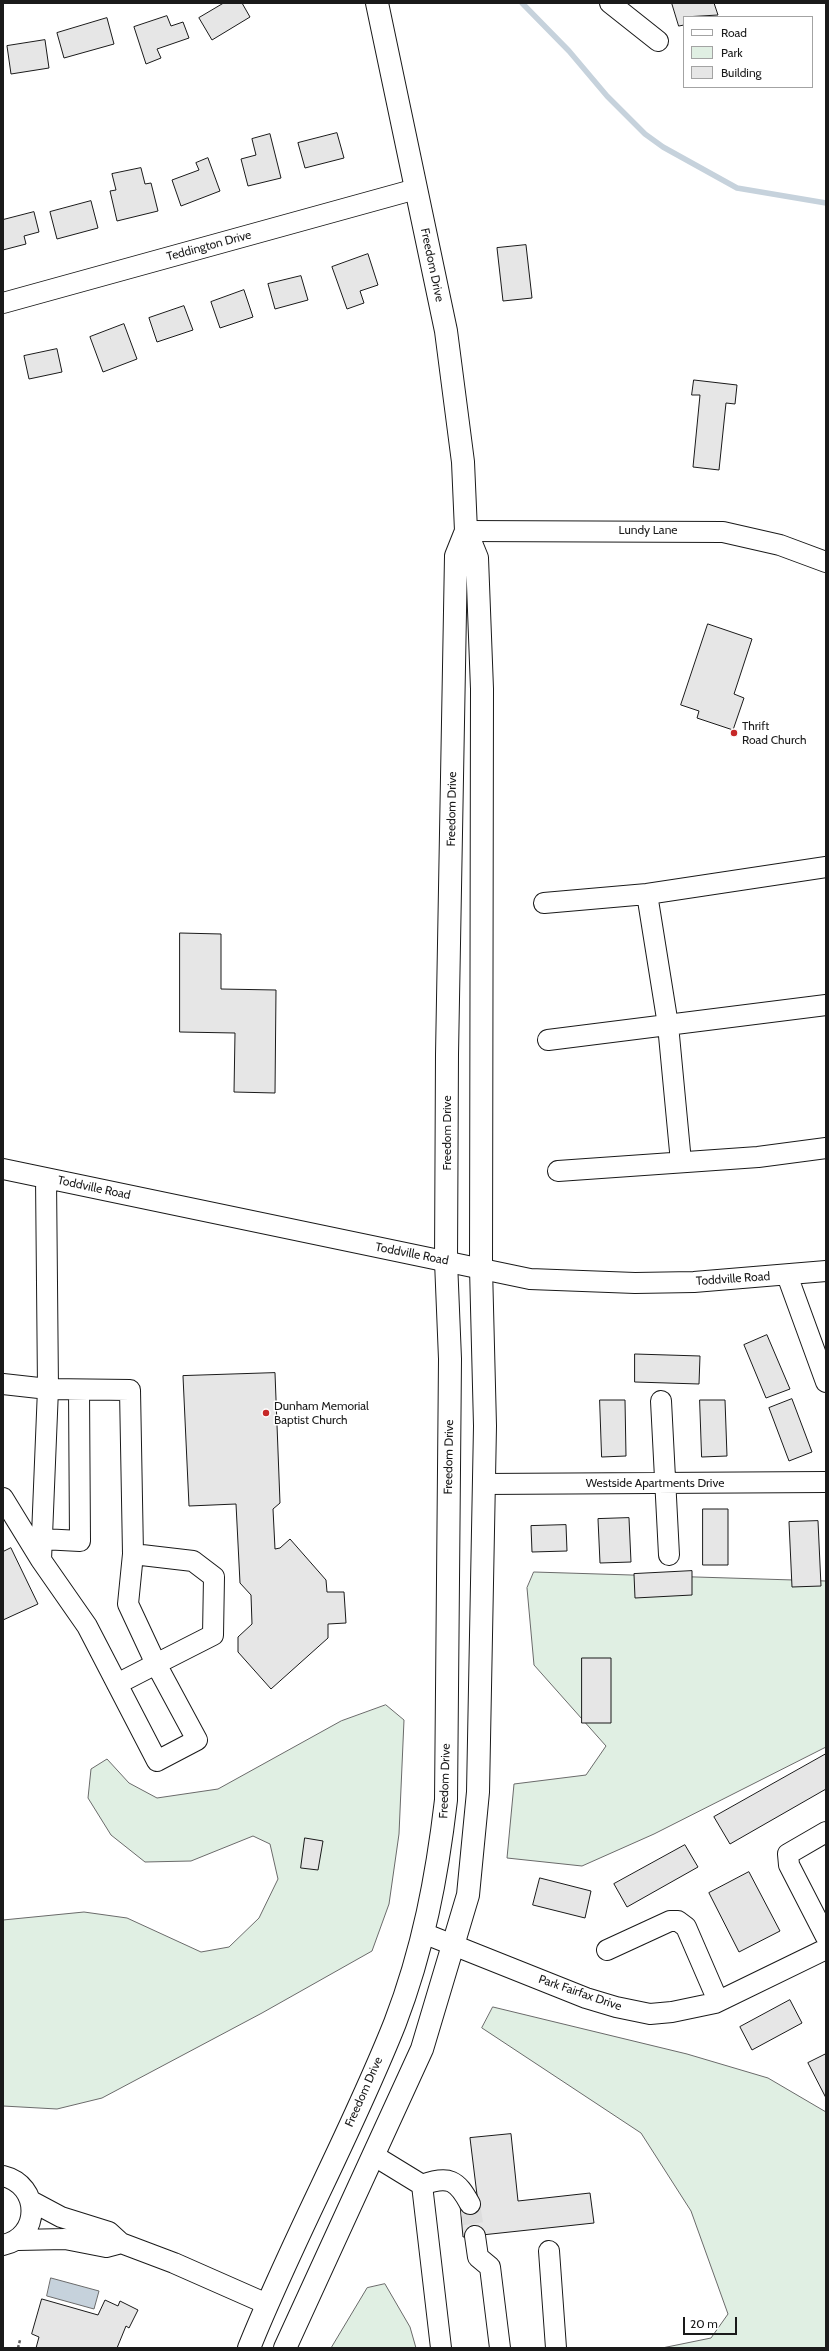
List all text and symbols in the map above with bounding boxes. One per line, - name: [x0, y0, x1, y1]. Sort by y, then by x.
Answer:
- legend: [683, 16, 813, 88]
- text: Road: [721, 25, 747, 40]
- text: Park: [721, 45, 743, 60]
- text: Building: [721, 65, 762, 80]
- street label: Freedom Drive: [417, 227, 447, 303]
- street label: Teddington Drive: [165, 228, 253, 264]
- street label: Lundy Lane: [619, 523, 677, 537]
- place label: Thrift Road Church: [742, 719, 806, 747]
- marker: Thrift Road Church: [729, 728, 739, 738]
- street label: Freedom Drive: [444, 771, 460, 847]
- street label: Freedom Drive: [440, 1095, 454, 1171]
- street label: Toddville Road: [56, 1173, 132, 1203]
- street label: Toddville Road: [374, 1240, 450, 1268]
- street label: Toddville Road: [695, 1269, 771, 1289]
- place label: Dunham Memorial Baptist Church: [274, 1399, 369, 1427]
- marker: Dunham Memorial Baptist Church: [261, 1408, 271, 1418]
- street label: Freedom Drive: [441, 1419, 457, 1495]
- street label: Westside Apartments Drive: [586, 1476, 724, 1490]
- street label: Freedom Drive: [436, 1743, 454, 1819]
- street label: Park Fairfax Drive: [537, 1972, 623, 2014]
- street label: Freedom Drive: [342, 2055, 386, 2129]
- scale bar: [685, 2309, 739, 2335]
- text: 20 m: [690, 2316, 718, 2331]

